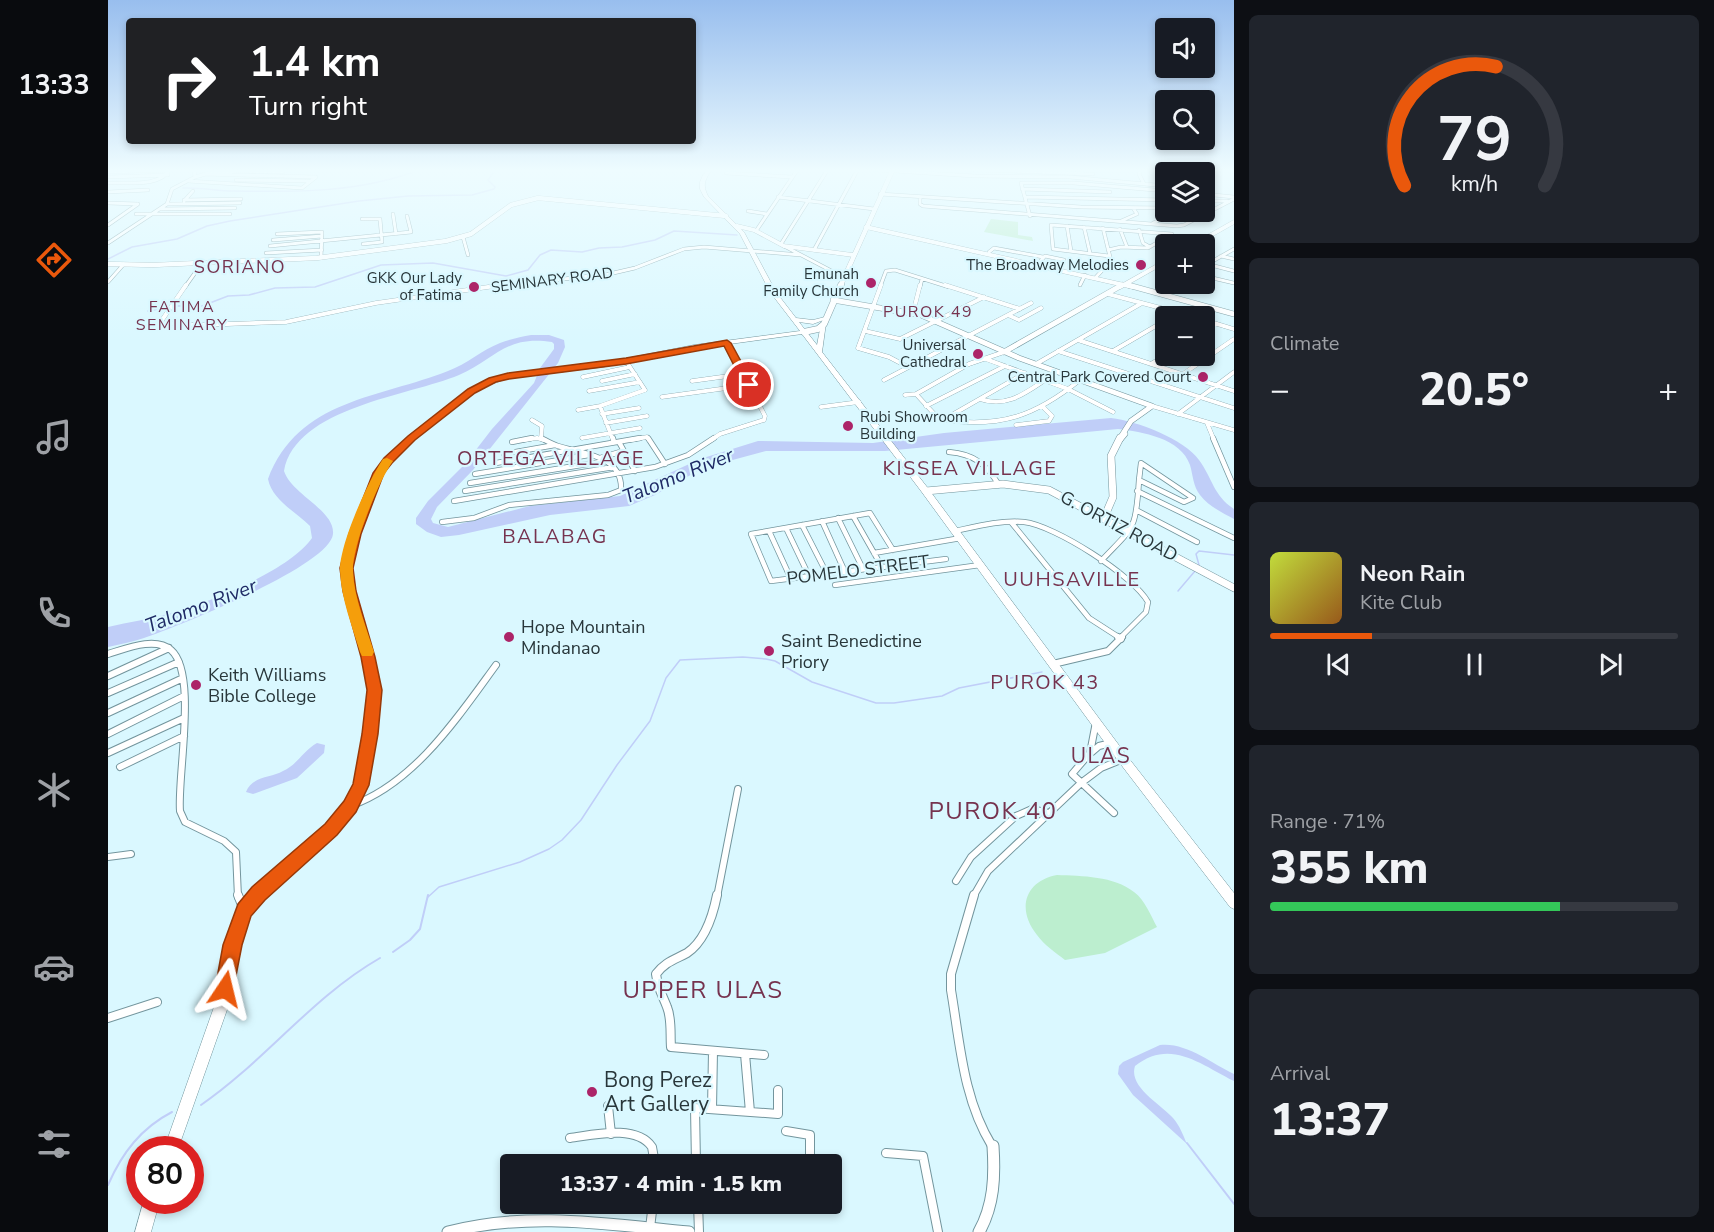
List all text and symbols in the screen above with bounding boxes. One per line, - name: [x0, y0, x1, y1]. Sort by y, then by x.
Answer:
- map controls: [1155, 18, 1215, 366]
- button: sound: [1155, 18, 1215, 78]
- text: 1.4 km: [249, 34, 381, 91]
- icon: right: [150, 42, 228, 120]
- text: 13:33: [18, 67, 90, 104]
- text: Turn right: [249, 88, 367, 125]
- button: search: [1155, 90, 1215, 150]
- text: 79: [1437, 97, 1511, 182]
- button: layers: [1155, 162, 1215, 222]
- text: km/h: [1450, 170, 1498, 200]
- button: +: [1155, 234, 1215, 294]
- icon: directions: [33, 239, 75, 281]
- district label: SORIANO: [194, 255, 286, 279]
- place label: The Broadway Melodies: [966, 255, 1129, 275]
- marker: The Broadway Melodies: [1134, 258, 1148, 272]
- street label: SEMINARY ROAD: [490, 263, 614, 297]
- place label: Emunah Family Church: [763, 264, 859, 301]
- place label: GKK Our Lady of Fatima: [367, 268, 462, 305]
- marker: Emunah Family Church: [864, 276, 878, 290]
- marker: GKK Our Lady of Fatima: [467, 280, 481, 294]
- district label: FATIMA SEMINARY: [136, 296, 228, 336]
- district label: PUROK 49: [883, 301, 973, 323]
- button: −: [1155, 306, 1215, 366]
- text: Climate: [1270, 330, 1339, 357]
- place label: Universal Cathedral: [900, 335, 967, 372]
- marker: Universal Cathedral: [971, 347, 985, 361]
- pin: [723, 359, 774, 410]
- text: 20.5°: [1419, 360, 1529, 421]
- place label: Central Park Covered Court: [1008, 367, 1192, 387]
- icon: arrive: [732, 368, 765, 401]
- text: −: [1270, 368, 1290, 413]
- text: +: [1658, 368, 1678, 413]
- marker: Central Park Covered Court: [1196, 370, 1210, 384]
- place label: Rubi Showroom Building: [860, 407, 968, 444]
- icon: music: [33, 416, 75, 458]
- marker: Rubi Showroom Building: [841, 419, 855, 433]
- water label: Talomo River: [619, 441, 738, 511]
- district label: ORTEGA VILLAGE: [457, 445, 645, 472]
- district label: KISSEA VILLAGE: [882, 455, 1058, 482]
- street label: G. ORTIZ ROAD: [1056, 485, 1182, 567]
- district label: BALABAG: [502, 523, 608, 550]
- street label: POMELO STREET: [785, 549, 931, 591]
- text: Neon Rain: [1360, 559, 1465, 589]
- district label: UUHSAVILLE: [1003, 566, 1141, 593]
- water label: Talomo River: [141, 572, 261, 640]
- text: Kite Club: [1360, 589, 1442, 616]
- icon: phone: [33, 592, 75, 634]
- place label: Hope Mountain Mindanao: [521, 615, 645, 660]
- place label: Saint Benedictine Priory: [781, 629, 922, 674]
- marker: Hope Mountain Mindanao: [502, 630, 516, 644]
- marker: Saint Benedictine Priory: [762, 644, 776, 658]
- icon: previous: [1322, 648, 1355, 681]
- icon: pause: [1458, 648, 1491, 681]
- icon: next: [1594, 648, 1627, 681]
- place label: Keith Williams Bible College: [208, 663, 326, 708]
- district label: PUROK 43: [990, 669, 1100, 696]
- marker: Keith Williams Bible College: [189, 678, 203, 692]
- district label: ULAS: [1071, 742, 1131, 770]
- icon: climate: [33, 769, 75, 811]
- district label: PUROK 40: [929, 795, 1057, 827]
- text: Range · 71%: [1270, 808, 1385, 835]
- text: 355 km: [1270, 838, 1429, 899]
- icon: car: [33, 946, 75, 988]
- position arrow: [193, 957, 257, 1021]
- district label: UPPER ULAS: [622, 974, 784, 1006]
- text: Arrival: [1270, 1060, 1330, 1087]
- place label: Bong Perez Art Gallery: [604, 1066, 712, 1118]
- marker: Bong Perez Art Gallery: [585, 1085, 599, 1099]
- text: 13:37: [1270, 1090, 1390, 1151]
- icon: filters: [33, 1123, 75, 1165]
- speed limit sign: 80: [126, 1136, 204, 1214]
- text: 13:37 · 4 min · 1.5 km: [560, 1169, 782, 1199]

